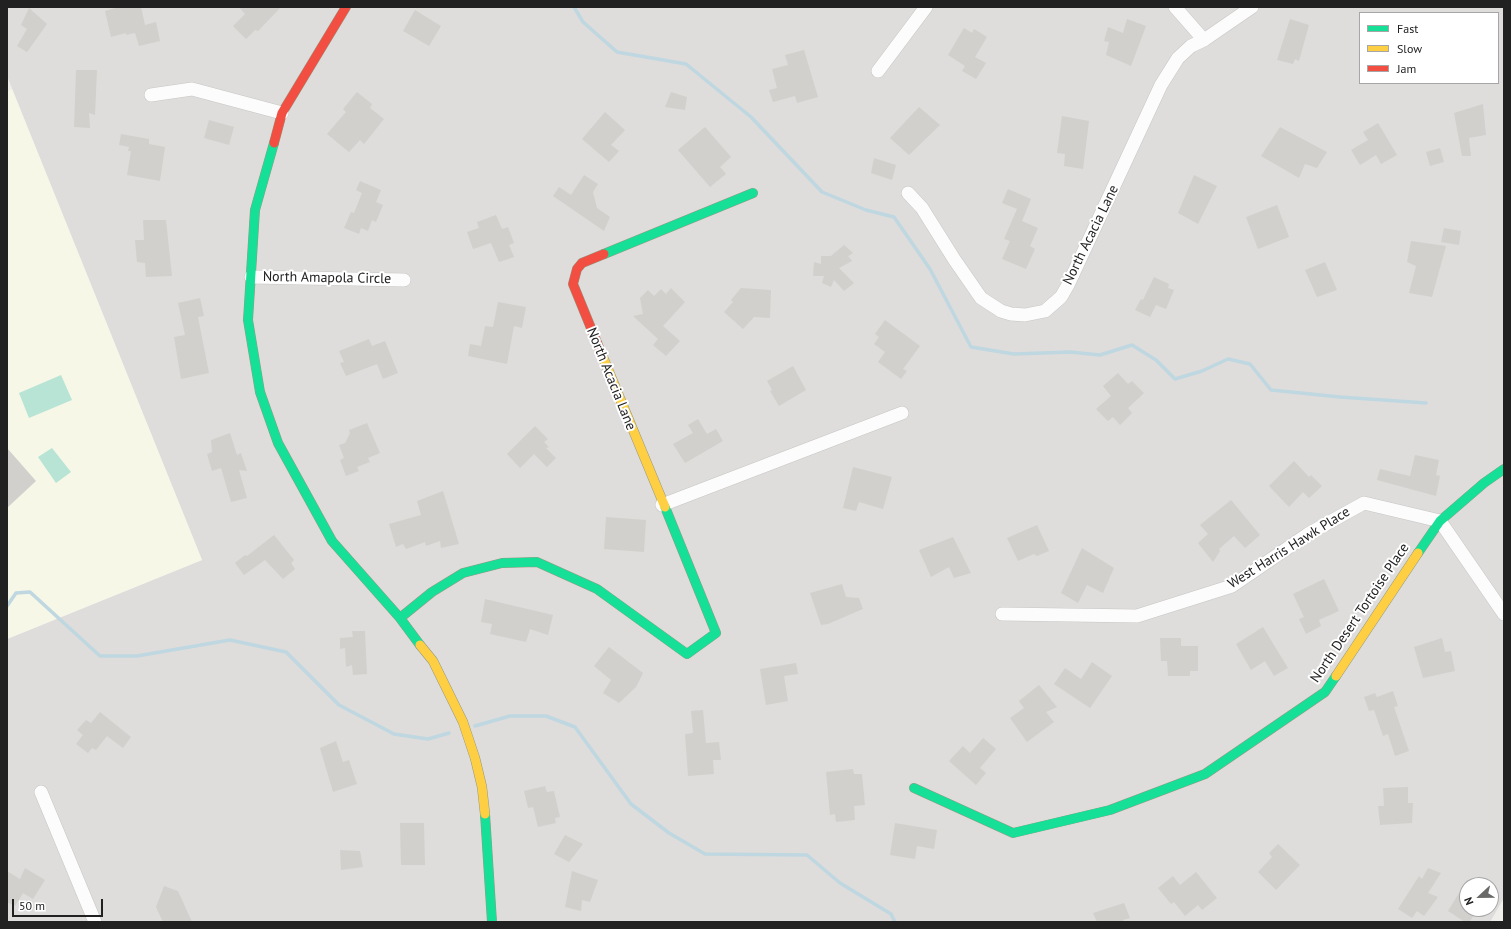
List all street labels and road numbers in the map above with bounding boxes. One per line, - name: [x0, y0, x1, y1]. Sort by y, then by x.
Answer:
- street label: North Acacia Lane: [1060, 182, 1122, 288]
- street label: North Amapola Circle: [263, 268, 391, 288]
- street label: North Acacia Lane: [583, 325, 639, 433]
- street label: West Harris Hawk Place: [1225, 504, 1353, 592]
- street label: North Desert Tortoise Place: [1307, 540, 1413, 686]

